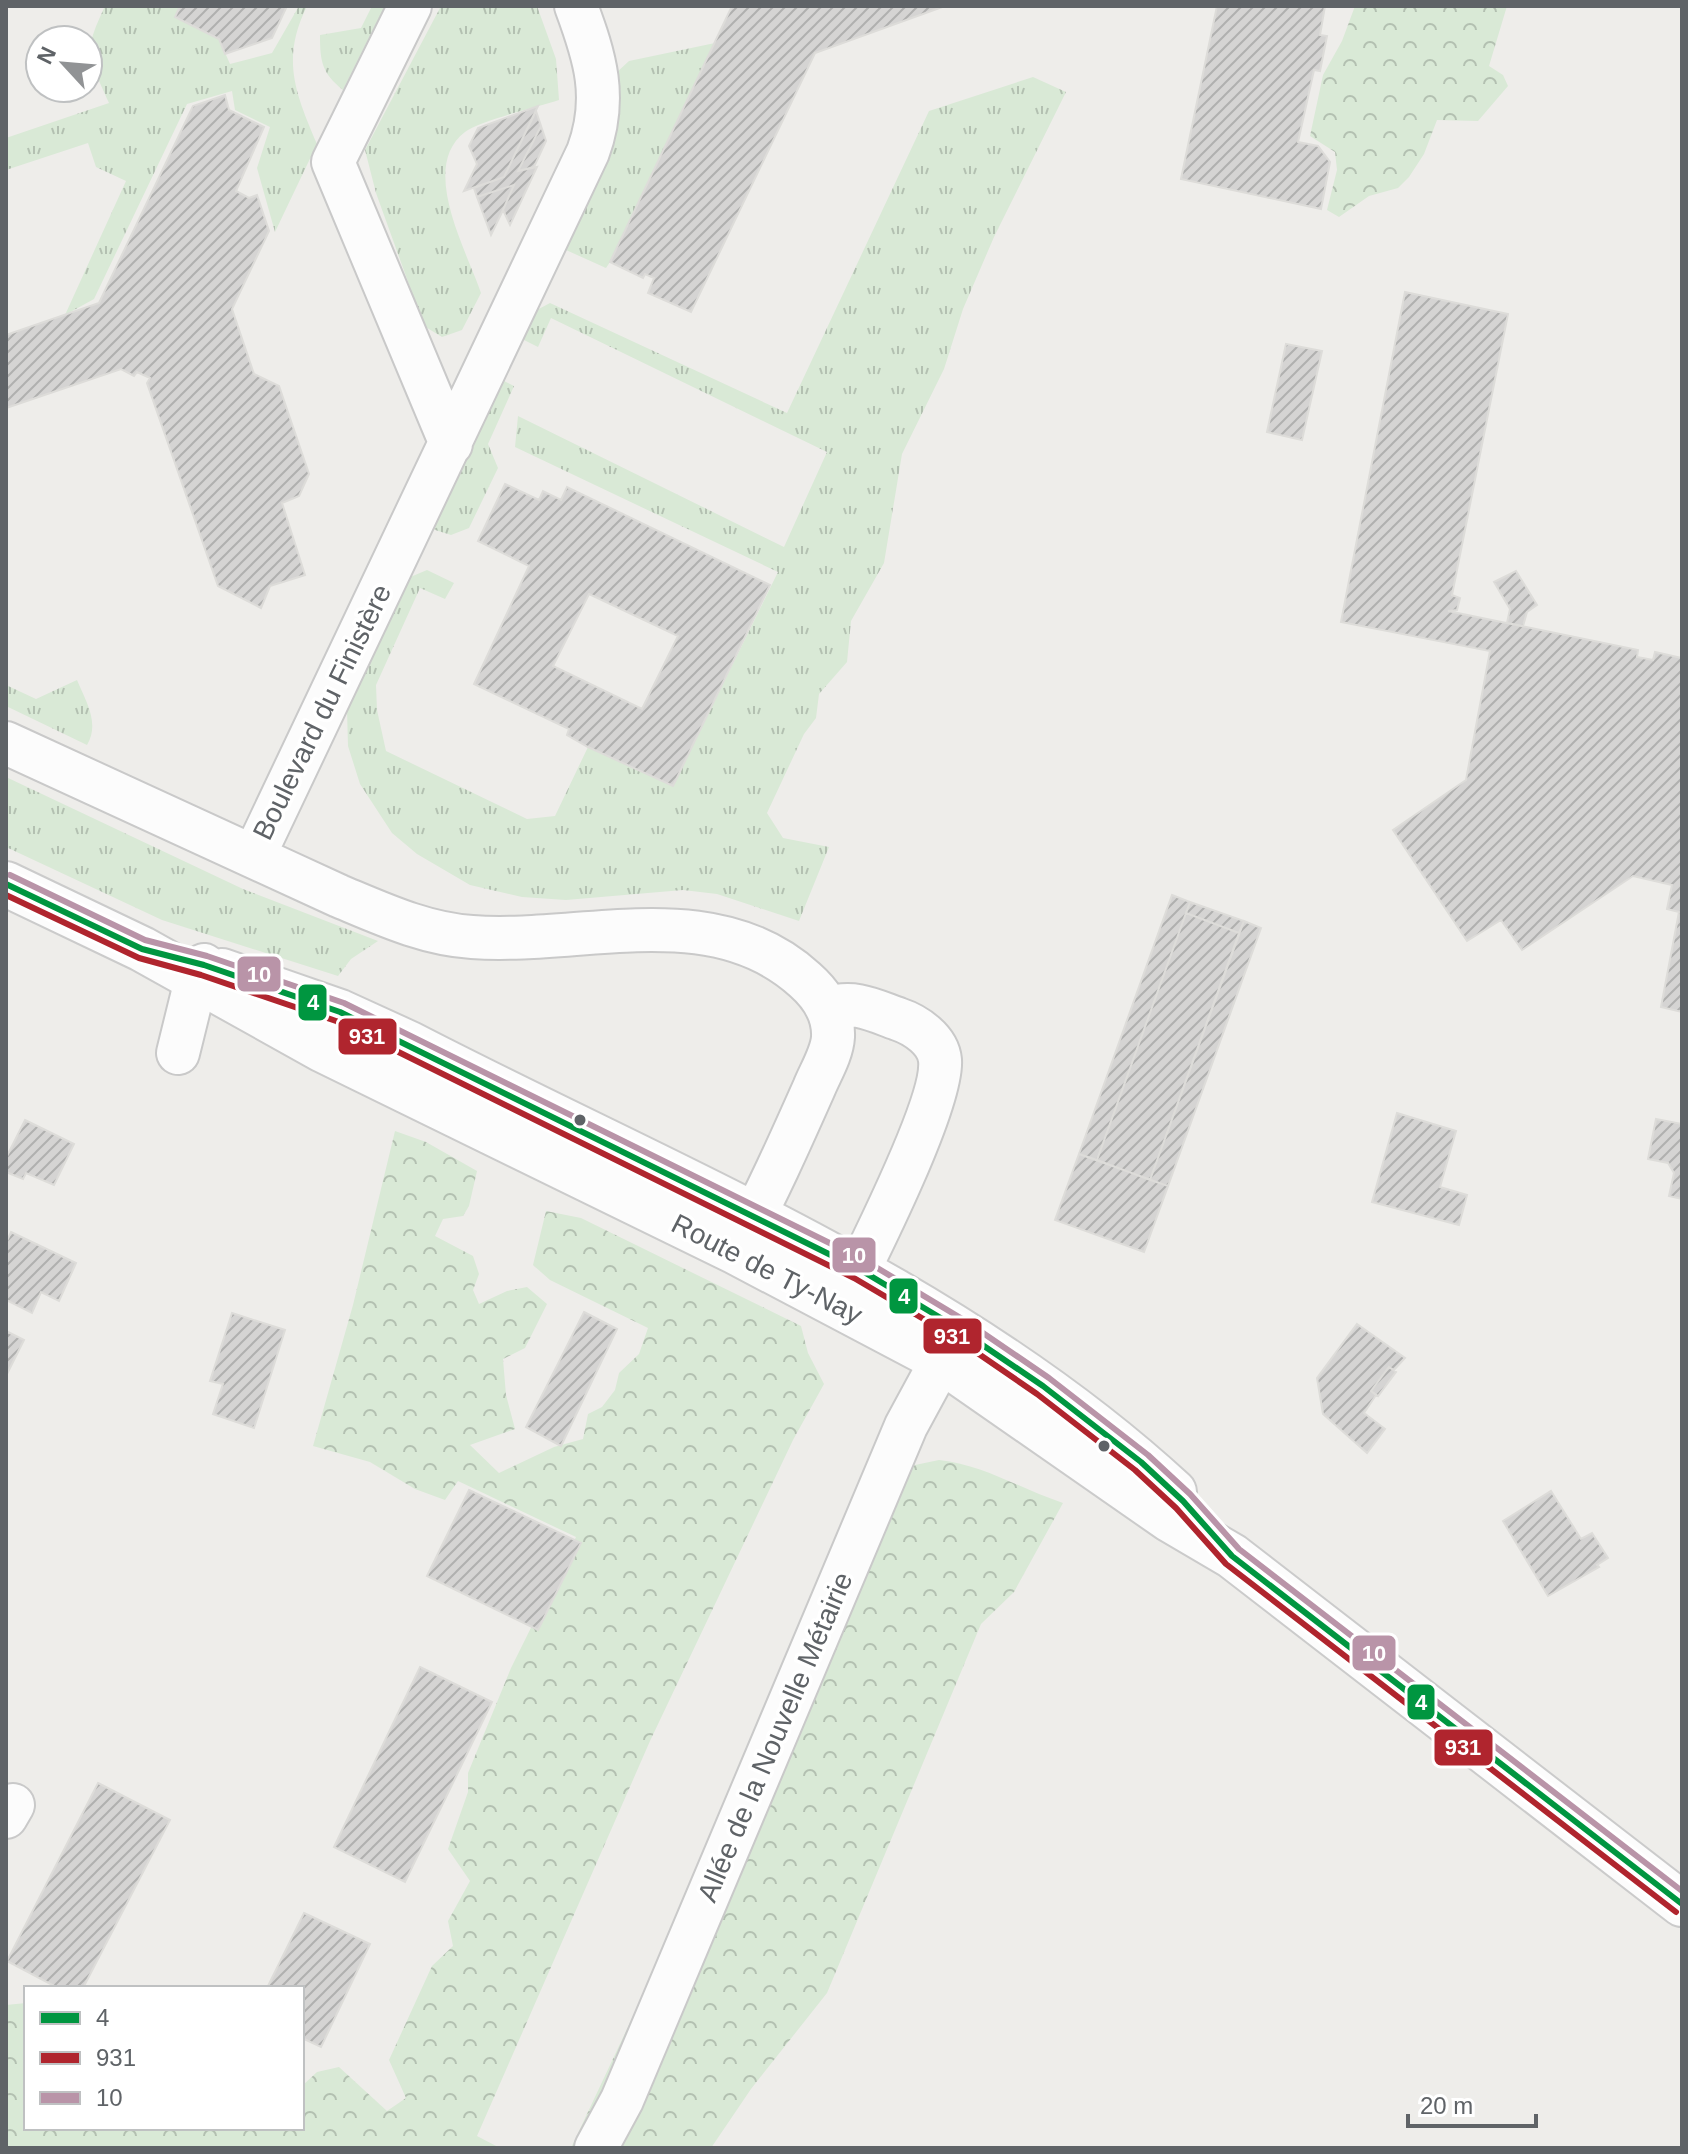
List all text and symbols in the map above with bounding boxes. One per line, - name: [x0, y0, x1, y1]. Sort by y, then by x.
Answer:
- north arrow: [24, 24, 104, 104]
- text: N: [32, 43, 61, 68]
- street label: Boulevard du Finistère: [247, 579, 397, 845]
- line badge: 10: [236, 955, 282, 993]
- text: 10: [247, 962, 271, 987]
- line badge: 4: [297, 983, 328, 1022]
- text: 4: [307, 990, 320, 1015]
- line badge: 931: [337, 1017, 398, 1056]
- text: 931: [349, 1024, 385, 1049]
- unlabelled marker: [572, 1112, 588, 1128]
- street label: Route de Ty-Nay: [667, 1208, 867, 1330]
- line badge: 10: [831, 1236, 877, 1274]
- text: 10: [842, 1243, 866, 1268]
- line badge: 4: [888, 1277, 919, 1315]
- text: 4: [898, 1284, 911, 1309]
- line badge: 931: [922, 1317, 983, 1355]
- text: 931: [934, 1324, 970, 1349]
- unlabelled marker: [1096, 1438, 1112, 1454]
- street label: Allée de la Nouvelle Métairie: [691, 1568, 859, 1906]
- line badge: 10: [1351, 1634, 1397, 1672]
- text: 10: [1362, 1641, 1386, 1666]
- line badge: 4: [1406, 1683, 1436, 1721]
- text: 4: [1415, 1690, 1428, 1715]
- line badge: 931: [1433, 1728, 1494, 1767]
- text: 931: [1445, 1735, 1481, 1760]
- legend: [24, 1986, 304, 2130]
- text: 4: [96, 2004, 109, 2031]
- text: 931: [96, 2044, 136, 2071]
- scale bar: [1408, 2078, 1536, 2128]
- text: 10: [96, 2084, 123, 2111]
- text: 20 m: [1420, 2092, 1473, 2119]

